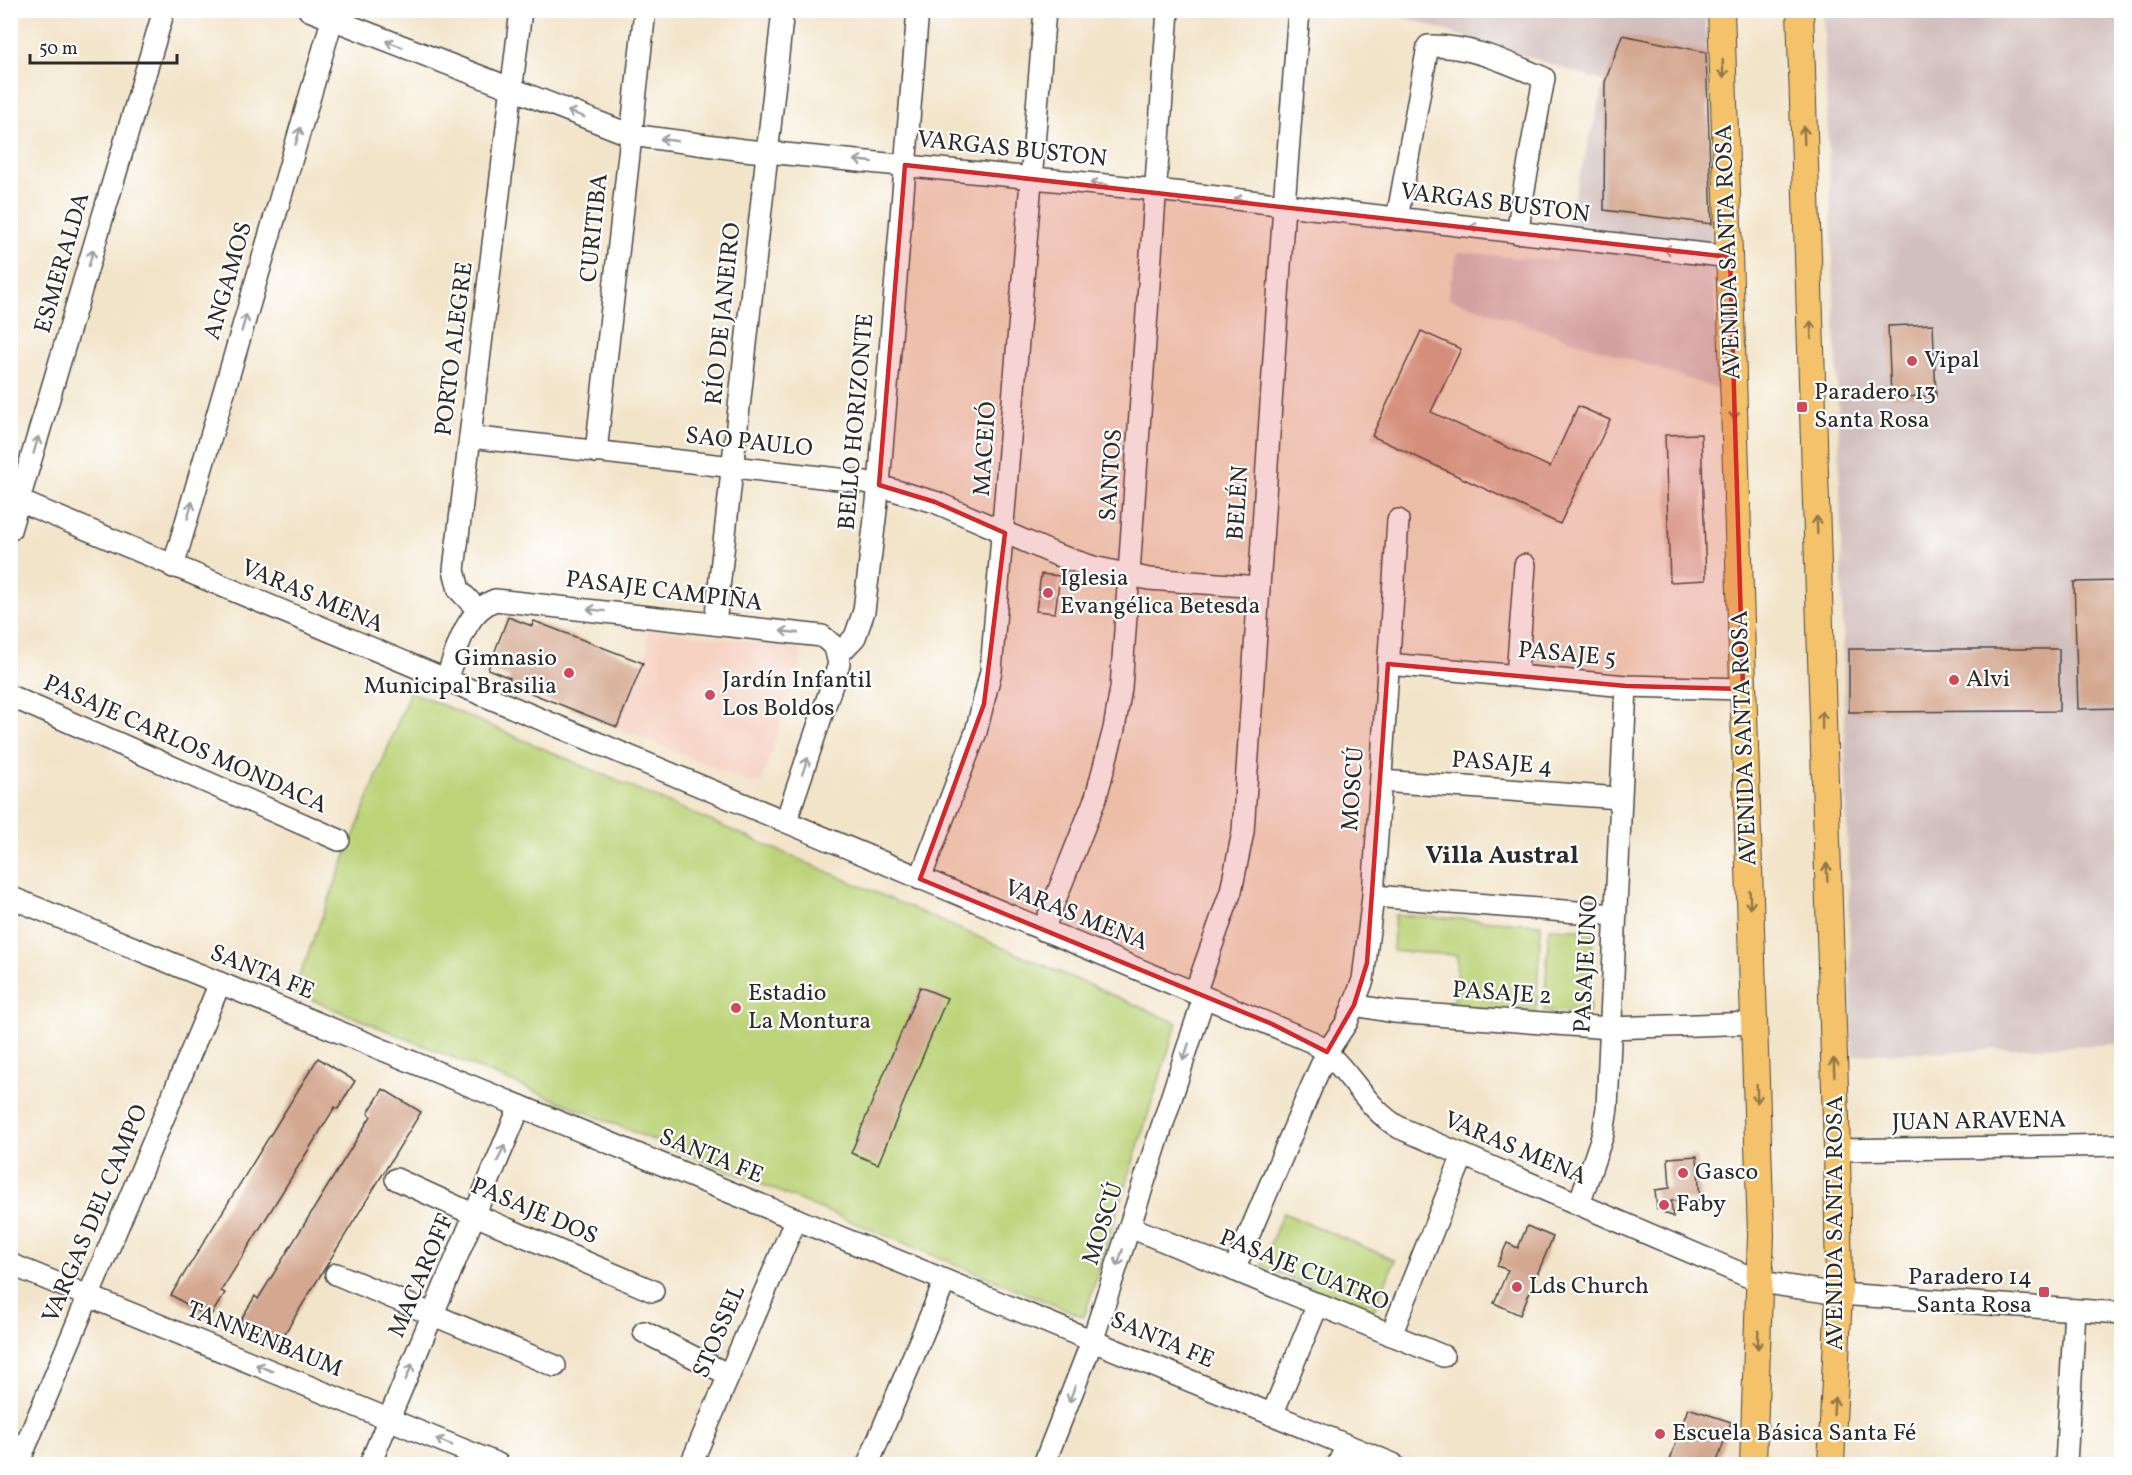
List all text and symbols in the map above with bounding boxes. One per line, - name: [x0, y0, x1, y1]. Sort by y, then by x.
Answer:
- scale bar: [30, 27, 177, 65]
- text: 50 m: [39, 37, 78, 62]
- one-way arrow: [386, 37, 404, 48]
- one-way arrow: [1717, 58, 1728, 78]
- one-way arrow: [568, 108, 586, 119]
- street label: VARGAS BUSTON: [915, 123, 1109, 177]
- street label: AVENIDA SANTA ROSA: [1708, 124, 1750, 380]
- one-way arrow: [1799, 125, 1810, 145]
- one-way arrow: [293, 127, 304, 146]
- one-way arrow: [660, 134, 680, 145]
- one-way arrow: [854, 155, 873, 166]
- street label: CURITIBA: [572, 172, 618, 284]
- street label: VARGAS BUSTON: [1398, 175, 1592, 233]
- one-way arrow: [1089, 178, 1109, 189]
- street label: ESMERALDA: [27, 188, 99, 337]
- one-way arrow: [1234, 194, 1253, 205]
- street label: ANGAMOS: [196, 218, 262, 344]
- street label: RÍO DE JANEIRO: [698, 221, 750, 407]
- one-way arrow: [1469, 223, 1489, 234]
- one-way arrow: [1663, 244, 1682, 255]
- one-way arrow: [86, 249, 97, 268]
- street label: PORTO ALEGRE: [427, 260, 483, 438]
- street label: BELLO HORIZONTE: [831, 312, 883, 532]
- one-way arrow: [239, 314, 250, 333]
- one-way arrow: [1805, 320, 1817, 340]
- place label: Vipal: [1924, 344, 1979, 378]
- marker: Vipal: [1905, 354, 1919, 368]
- place label: Paradero 13 Santa Rosa: [1814, 376, 1936, 438]
- street label: MACEIÓ: [966, 400, 1006, 498]
- one-way arrow: [1729, 400, 1740, 420]
- marker: Paradero 13 Santa Rosa: [1795, 400, 1809, 414]
- street label: SAO PAULO: [684, 419, 814, 467]
- street label: SANTOS: [1092, 428, 1132, 522]
- one-way arrow: [31, 436, 42, 455]
- street label: BELÉN: [1219, 464, 1259, 542]
- one-way arrow: [185, 501, 196, 520]
- one-way arrow: [1811, 515, 1822, 535]
- street label: VARAS MENA: [235, 552, 389, 642]
- place label: Iglesia Evangélica Betesda: [1060, 562, 1261, 624]
- street label: PASAJE CAMPIÑA: [564, 563, 764, 621]
- marker: Iglesia Evangélica Betesda: [1041, 586, 1055, 600]
- one-way arrow: [586, 604, 606, 615]
- street label: AVENIDA SANTA ROSA: [1724, 610, 1766, 866]
- one-way arrow: [780, 626, 800, 637]
- street label: PASAJE 5: [1516, 634, 1618, 676]
- place label: Gimnasio Municipal Brasilia: [364, 642, 557, 704]
- place label: Alvi: [1966, 663, 2010, 697]
- place label: Jardín Infantil Los Boldos: [722, 664, 872, 726]
- marker: Gimnasio Municipal Brasilia: [562, 666, 576, 680]
- street label: PASAJE CARLOS MONDACA: [38, 667, 333, 823]
- marker: Alvi: [1947, 673, 1961, 687]
- marker: Jardín Infantil Los Boldos: [703, 688, 717, 702]
- one-way arrow: [1817, 710, 1828, 730]
- street label: PASAJE 4: [1450, 744, 1554, 784]
- street label: MOSCÚ: [1334, 745, 1374, 833]
- one-way arrow: [801, 757, 812, 776]
- district label: Villa Austral: [1425, 838, 1579, 874]
- one-way arrow: [1822, 863, 1833, 883]
- street label: VARAS MENA: [999, 872, 1153, 960]
- one-way arrow: [1744, 889, 1756, 909]
- street label: PASAJE UNO: [1566, 894, 1608, 1034]
- street label: SANTA FE: [205, 937, 319, 1009]
- street label: PASAJE 2: [1451, 974, 1553, 1014]
- place label: Estadio La Montura: [748, 977, 871, 1039]
- marker: Estadio La Montura: [729, 1001, 743, 1015]
- one-way arrow: [1180, 1042, 1191, 1061]
- one-way arrow: [1829, 1058, 1840, 1078]
- one-way arrow: [1751, 1084, 1762, 1104]
- street label: AVENIDA SANTA ROSA: [1819, 1095, 1853, 1351]
- street label: VARGAS DEL CAMPO: [35, 1099, 157, 1329]
- street label: JUAN ARAVENA: [1892, 1103, 2067, 1141]
- street label: VARAS MENA: [1438, 1104, 1592, 1194]
- street label: SANTA FE: [654, 1121, 768, 1193]
- one-way arrow: [496, 1145, 507, 1163]
- place label: Gasco: [1695, 1156, 1758, 1190]
- marker: Gasco: [1676, 1166, 1690, 1180]
- street label: PASAJE DOS: [465, 1170, 603, 1254]
- street label: MOSCÚ: [1075, 1178, 1133, 1270]
- place label: Faby: [1676, 1188, 1726, 1222]
- marker: Faby: [1657, 1198, 1671, 1212]
- street label: MACAROFF: [381, 1209, 463, 1343]
- street label: PASAJE CUATRO: [1214, 1221, 1394, 1321]
- one-way arrow: [1113, 1248, 1124, 1267]
- place label: Paradero 14 Santa Rosa: [1908, 1261, 2032, 1323]
- place label: Lds Church: [1529, 1270, 1649, 1304]
- street label: STOSSEL: [685, 1280, 755, 1384]
- marker: Lds Church: [1510, 1280, 1524, 1294]
- marker: Paradero 14 Santa Rosa: [2037, 1285, 2051, 1299]
- street label: TANNENBAUM: [181, 1293, 347, 1387]
- street label: SANTA FE: [1105, 1304, 1219, 1378]
- one-way arrow: [1753, 1330, 1764, 1350]
- one-way arrow: [255, 1362, 274, 1373]
- one-way arrow: [404, 1363, 415, 1382]
- one-way arrow: [1065, 1384, 1076, 1403]
- one-way arrow: [1829, 1397, 1840, 1417]
- place label: Escuela Básica Santa Fé: [1672, 1417, 1917, 1451]
- marker: Escuela Básica Santa Fé: [1653, 1427, 1667, 1441]
- one-way arrow: [436, 1436, 454, 1447]

